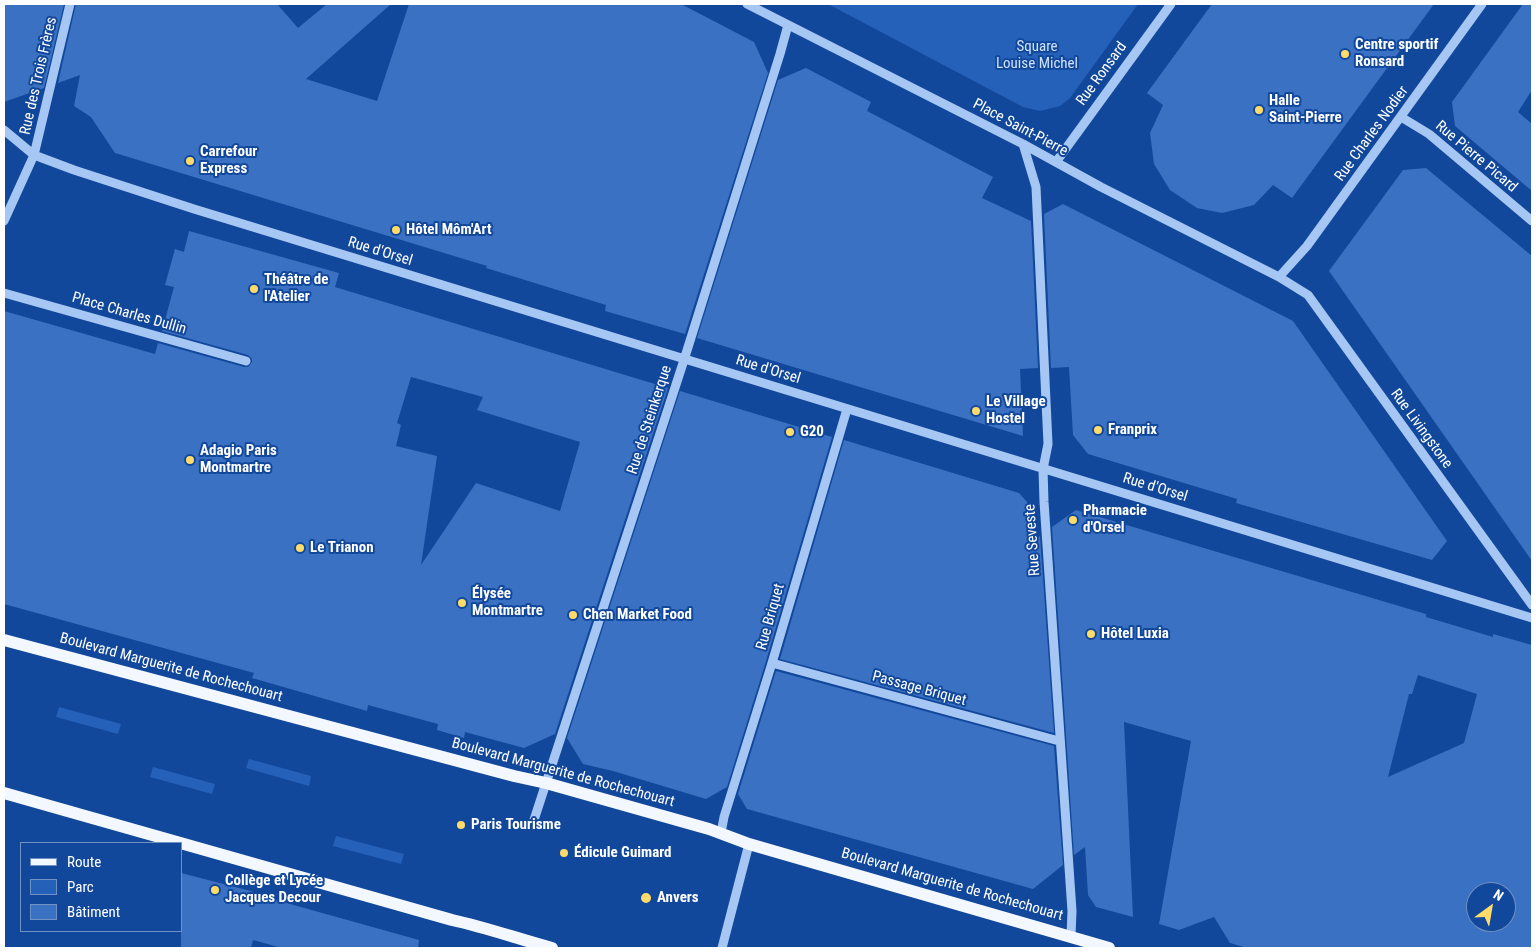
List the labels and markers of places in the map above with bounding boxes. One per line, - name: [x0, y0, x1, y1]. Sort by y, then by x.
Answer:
- place label: Centre sportif Ronsard: [1355, 36, 1438, 71]
- marker: Centre sportif Ronsard: [1339, 48, 1351, 60]
- place label: Halle Saint-Pierre: [1269, 92, 1342, 127]
- marker: Halle Saint-Pierre: [1253, 104, 1265, 116]
- place label: Carrefour Express: [200, 143, 257, 178]
- marker: Carrefour Express: [184, 155, 196, 167]
- place label: Hôtel Môm'Art: [406, 221, 491, 239]
- marker: Hôtel Môm'Art: [390, 224, 402, 236]
- place label: Théâtre de l'Atelier: [264, 271, 328, 306]
- marker: Théâtre de l'Atelier: [248, 283, 260, 295]
- place label: Le Village Hostel: [986, 393, 1046, 428]
- marker: Le Village Hostel: [970, 405, 982, 417]
- place label: Franprix: [1108, 421, 1157, 439]
- place label: G20: [800, 423, 824, 441]
- marker: Franprix: [1092, 424, 1104, 436]
- marker: G20: [784, 426, 796, 438]
- place label: Adagio Paris Montmartre: [200, 442, 277, 477]
- marker: Adagio Paris Montmartre: [184, 454, 196, 466]
- place label: Pharmacie d'Orsel: [1083, 502, 1147, 537]
- marker: Pharmacie d'Orsel: [1067, 514, 1079, 526]
- place label: Le Trianon: [310, 539, 374, 557]
- marker: Le Trianon: [294, 542, 306, 554]
- place label: Élysée Montmartre: [472, 585, 543, 620]
- marker: Élysée Montmartre: [456, 597, 468, 609]
- place label: Chen Market Food: [583, 606, 692, 624]
- marker: Chen Market Food: [567, 609, 579, 621]
- place label: Hôtel Luxia: [1101, 625, 1169, 643]
- marker: Hôtel Luxia: [1085, 628, 1097, 640]
- place label: Paris Tourisme: [471, 816, 561, 834]
- marker: Paris Tourisme: [455, 819, 467, 831]
- place label: Édicule Guimard: [574, 844, 672, 862]
- marker: Édicule Guimard: [558, 847, 570, 859]
- place label: Collège et Lycée Jacques Decour: [225, 872, 323, 907]
- marker: Collège et Lycée Jacques Decour: [209, 884, 221, 896]
- place label: Anvers: [657, 889, 699, 907]
- marker: Anvers: [639, 891, 653, 905]

